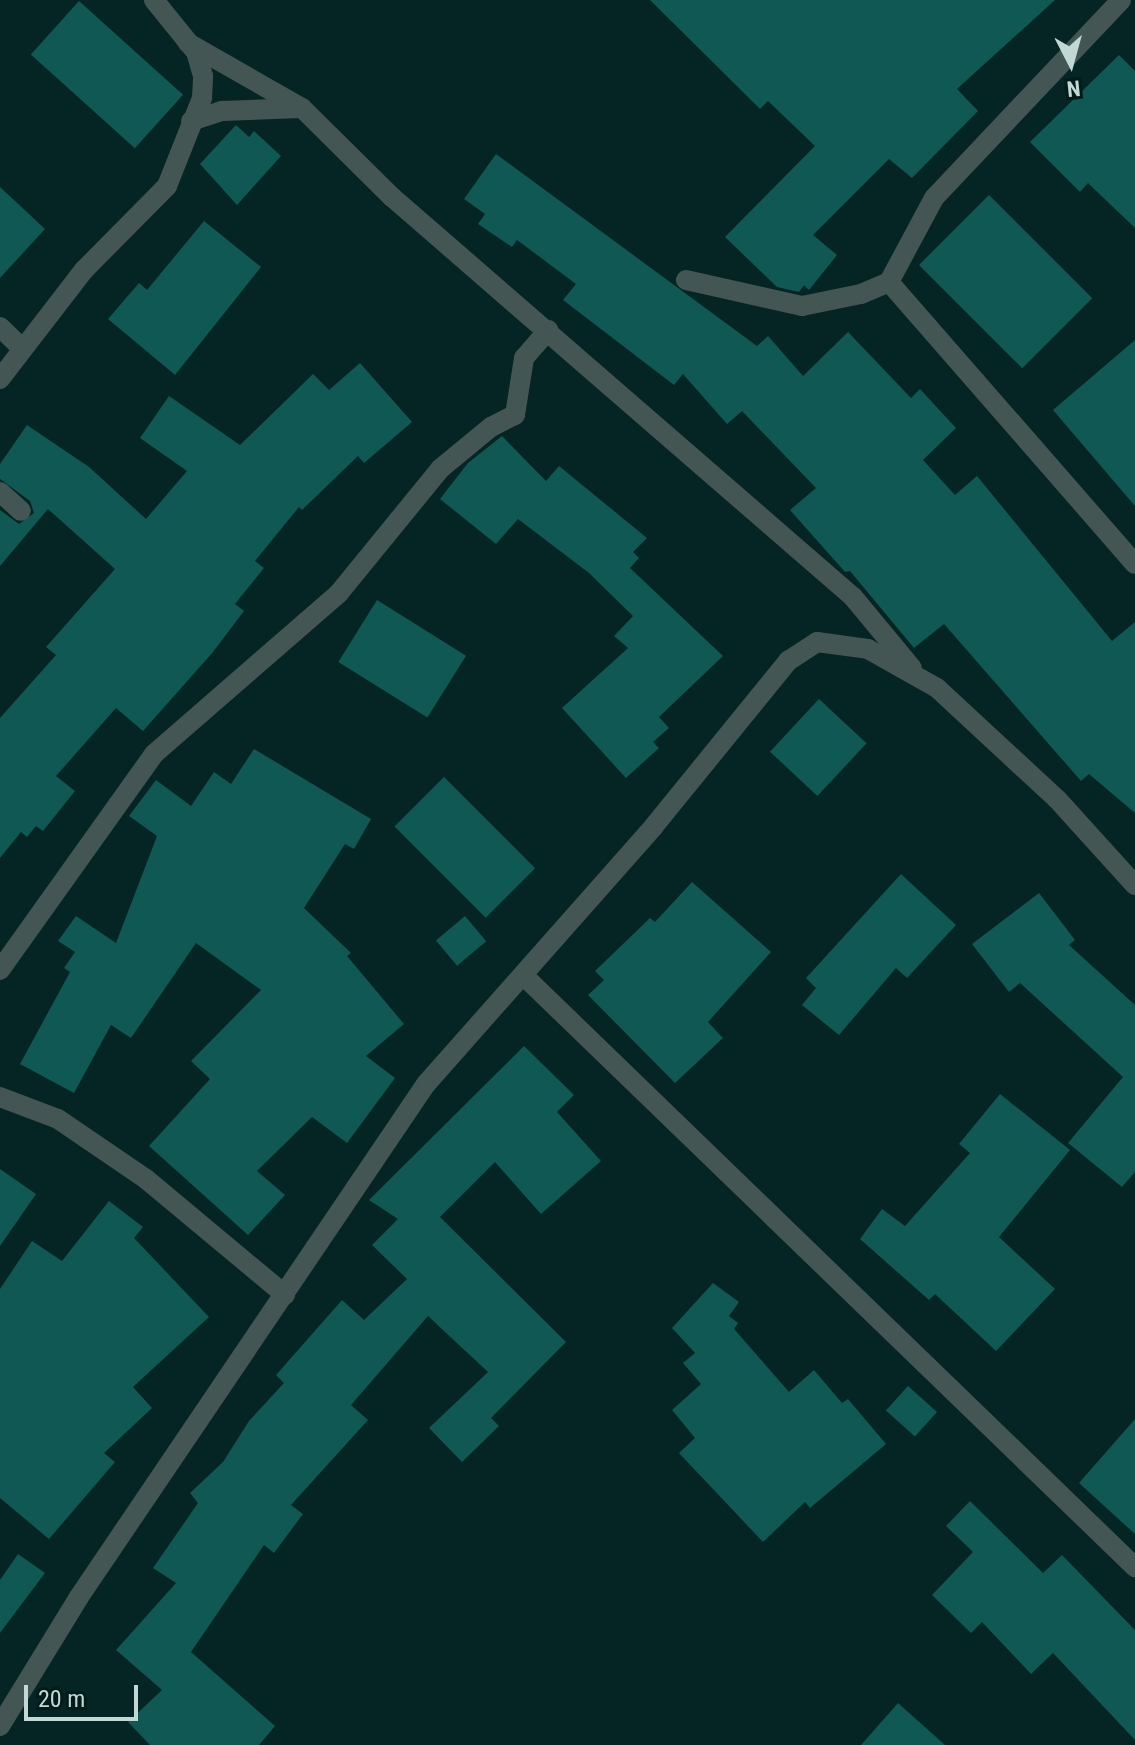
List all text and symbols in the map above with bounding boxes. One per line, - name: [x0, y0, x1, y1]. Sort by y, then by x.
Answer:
- north arrow: [1031, 24, 1111, 104]
- text: N: [1066, 75, 1082, 102]
- scale bar: [28, 1669, 142, 1719]
- text: 20 m: [38, 1685, 85, 1713]

